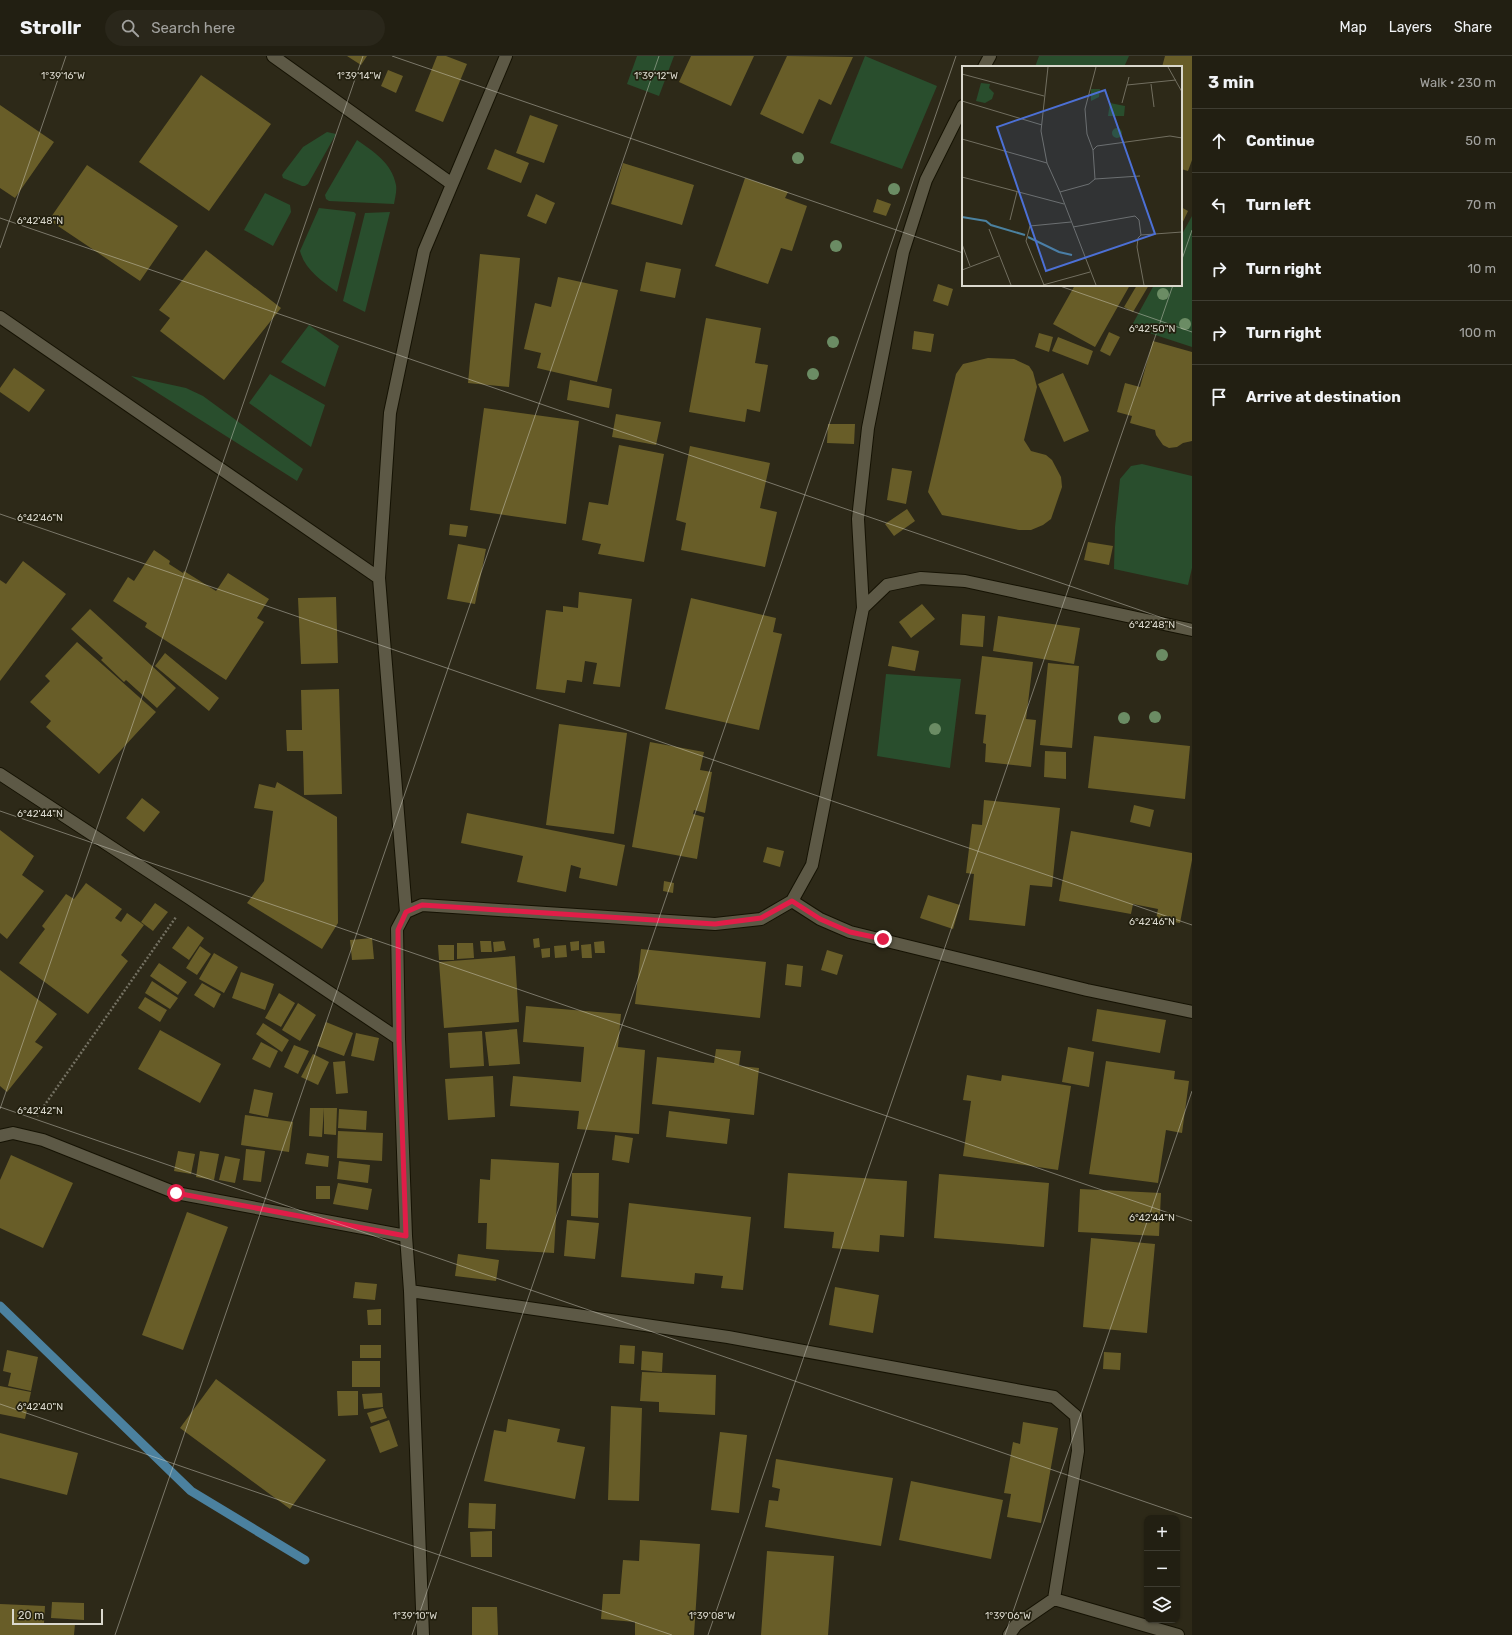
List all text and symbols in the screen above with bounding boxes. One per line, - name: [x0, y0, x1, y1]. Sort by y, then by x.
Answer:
- search box: [105, 10, 385, 46]
- text: Strollr: [20, 16, 81, 39]
- icon: search: [119, 17, 141, 39]
- text: Search here: [151, 19, 235, 37]
- text: Map: [1340, 19, 1367, 36]
- text: Layers: [1389, 19, 1432, 36]
- text: Share: [1454, 19, 1492, 36]
- inset map: [962, 66, 1182, 286]
- text: 1°39'16"W: [41, 70, 85, 82]
- text: 1°39'14"W: [337, 70, 381, 82]
- text: 1°39'12"W: [634, 70, 678, 82]
- text: 3 min: [1208, 72, 1254, 92]
- text: Walk · 230 m: [1420, 75, 1496, 90]
- icon: ahead: [1208, 130, 1230, 152]
- text: Continue: [1246, 132, 1315, 150]
- text: 50 m: [1465, 133, 1496, 148]
- icon: left: [1208, 194, 1230, 216]
- text: Turn left: [1246, 196, 1311, 214]
- text: 70 m: [1466, 197, 1496, 212]
- text: 6°42'48"N: [17, 215, 63, 227]
- icon: right: [1208, 258, 1230, 280]
- text: Turn right: [1246, 260, 1321, 278]
- text: 10 m: [1467, 261, 1496, 276]
- icon: right: [1208, 322, 1230, 344]
- text: 6°42'50"N: [1129, 323, 1175, 335]
- text: Turn right: [1246, 324, 1321, 342]
- text: 100 m: [1459, 325, 1496, 340]
- icon: arrive: [1208, 386, 1230, 408]
- text: Arrive at destination: [1246, 388, 1401, 406]
- text: 6°42'46"N: [17, 512, 63, 524]
- text: 6°42'48"N: [1129, 619, 1175, 631]
- text: 6°42'44"N: [17, 808, 63, 820]
- text: 6°42'46"N: [1129, 916, 1175, 928]
- route end: [874, 930, 892, 948]
- text: 6°42'42"N: [17, 1105, 63, 1117]
- route start: [167, 1184, 185, 1202]
- text: 6°42'44"N: [1129, 1212, 1175, 1224]
- text: 6°42'40"N: [17, 1401, 63, 1413]
- map controls: [1144, 1515, 1180, 1623]
- button: +: [1144, 1515, 1180, 1551]
- button: −: [1144, 1551, 1180, 1587]
- button: layers: [1144, 1587, 1180, 1623]
- scale bar: [12, 1607, 103, 1626]
- text: 20 m: [18, 1609, 44, 1622]
- text: 1°39'10"W: [393, 1610, 437, 1622]
- text: 1°39'08"W: [689, 1610, 735, 1622]
- text: 1°39'06"W: [985, 1610, 1031, 1622]

